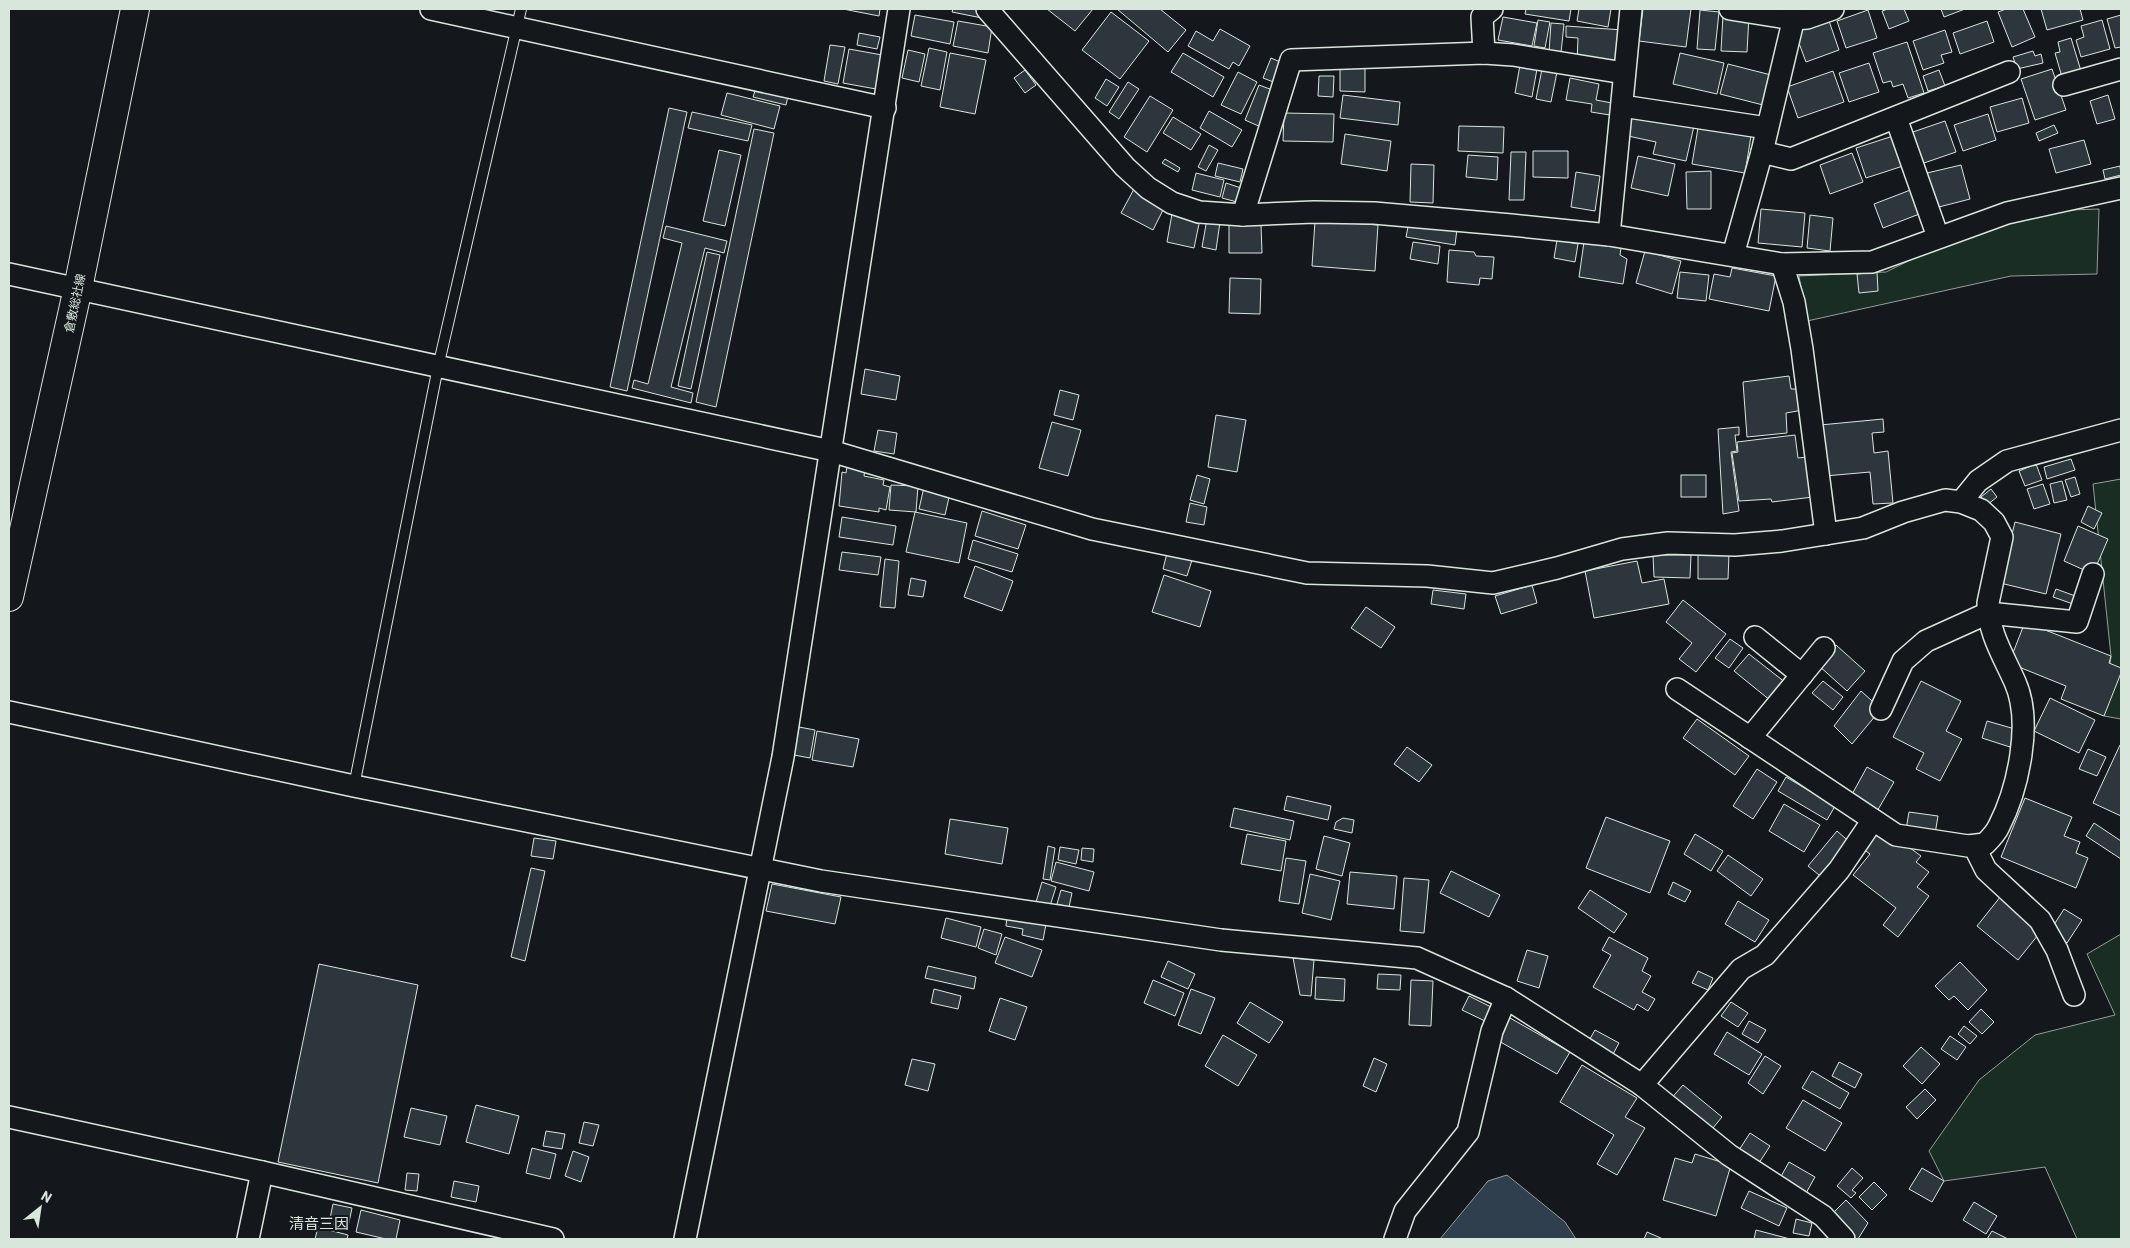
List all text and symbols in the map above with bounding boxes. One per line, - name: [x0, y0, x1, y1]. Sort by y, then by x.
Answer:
- street label: 倉敷総社線: [61, 272, 87, 334]
- north arrow: [15, 1183, 65, 1233]
- text: N: [38, 1187, 55, 1206]
- district label: 清音三因: [289, 1214, 349, 1232]

